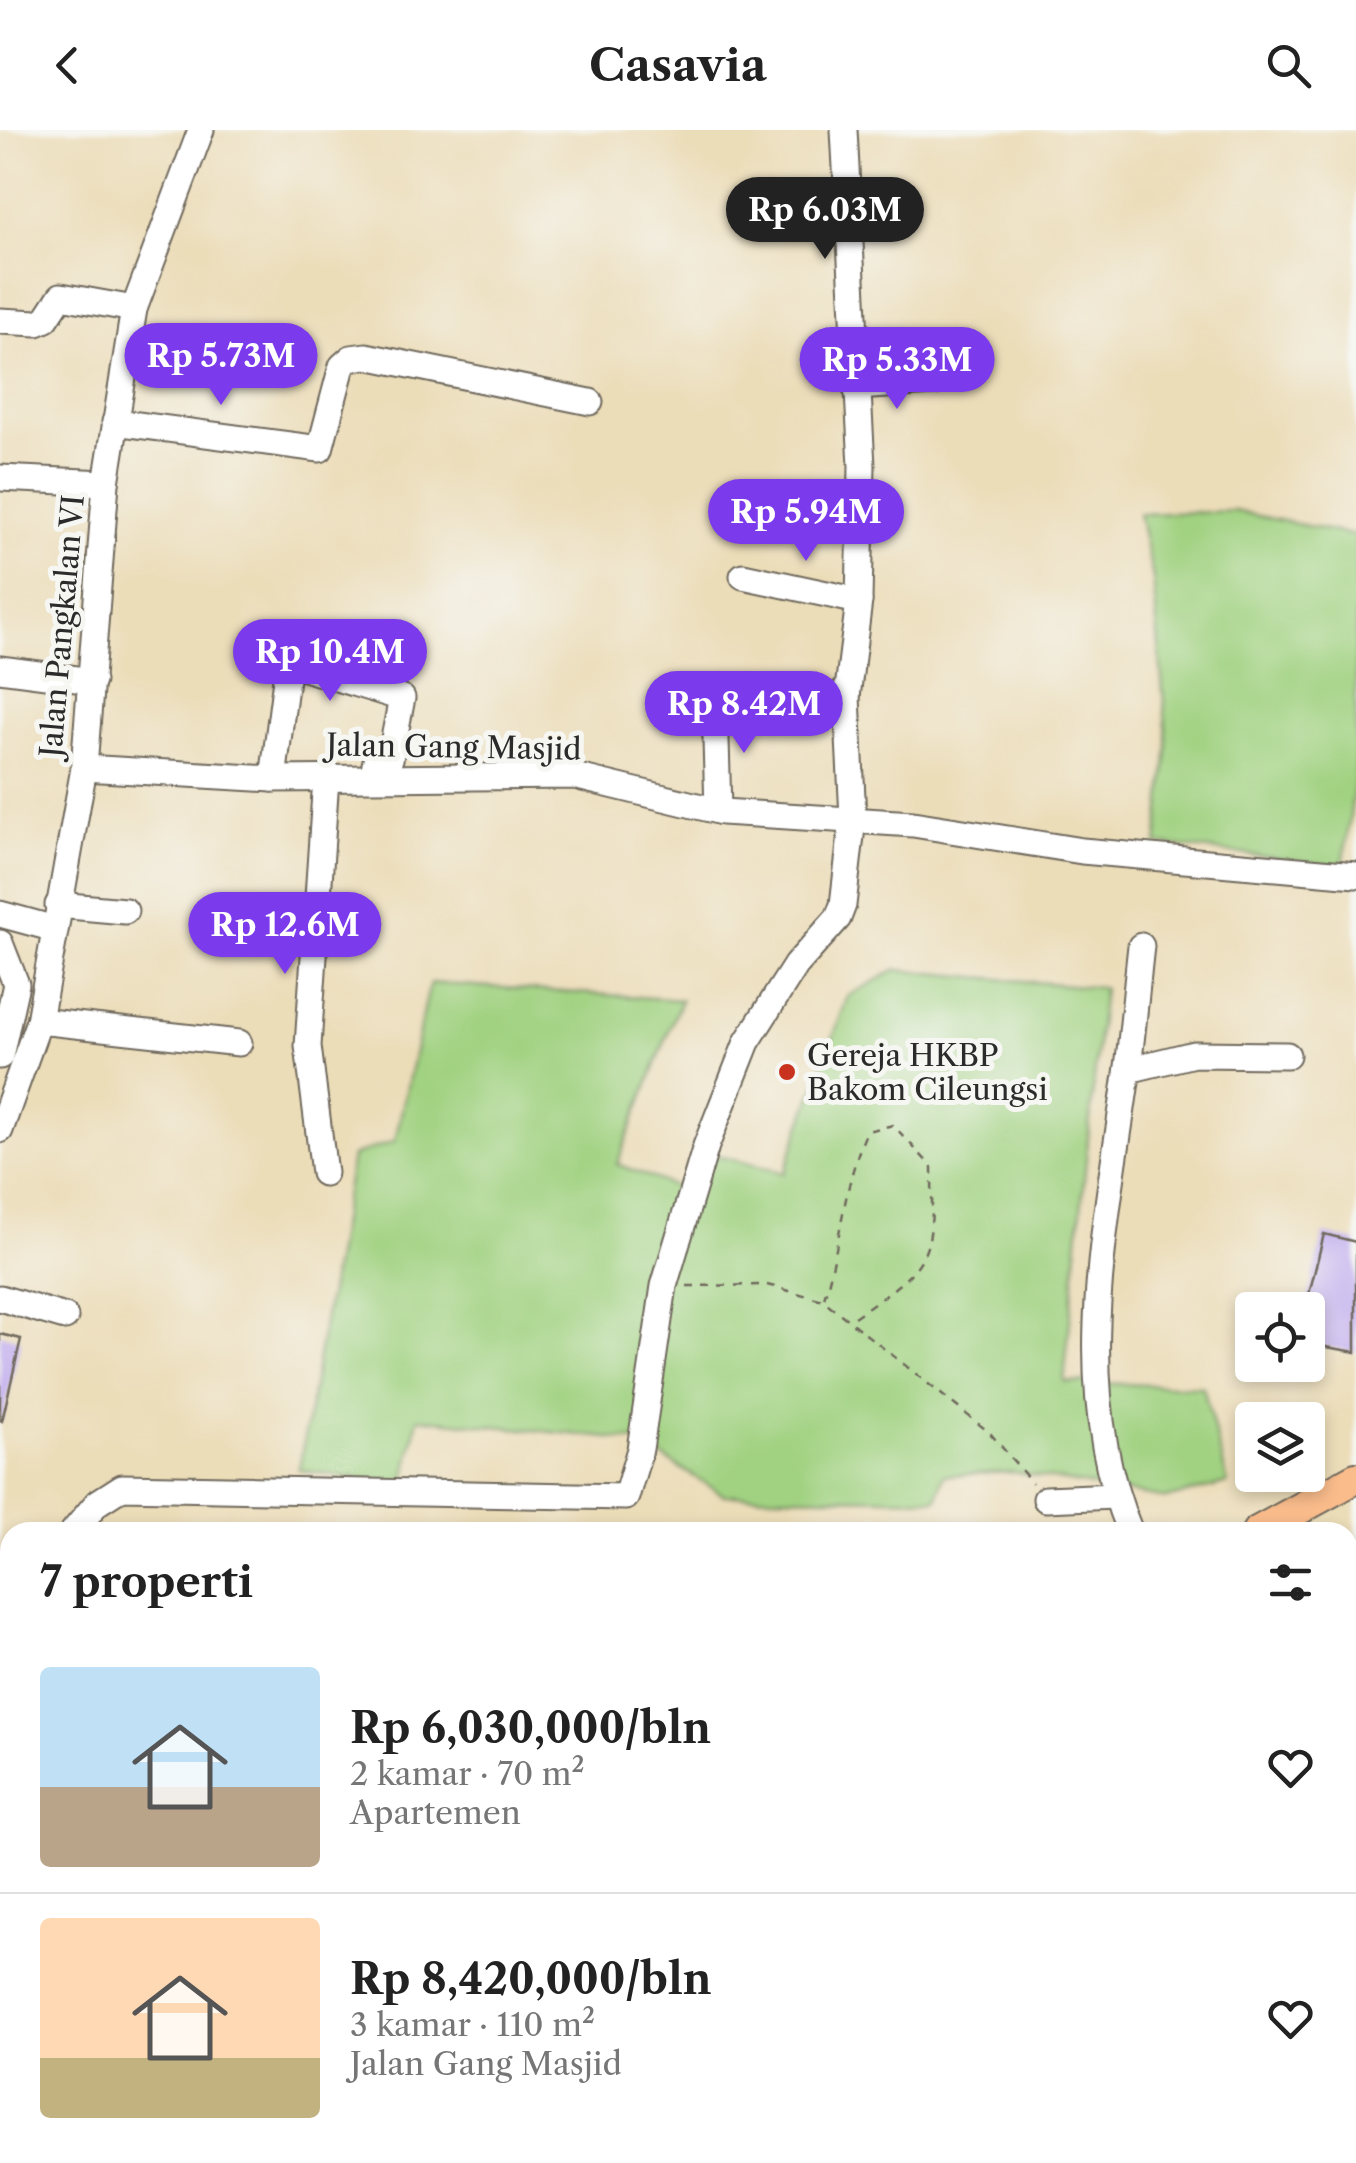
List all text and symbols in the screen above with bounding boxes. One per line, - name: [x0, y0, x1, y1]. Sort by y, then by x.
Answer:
- text: Casavia: [589, 37, 767, 93]
- icon: back: [40, 38, 95, 93]
- icon: search: [1261, 38, 1316, 93]
- pin: Rp 6.03M: [722, 177, 928, 262]
- text: Rp 6.03M: [748, 190, 902, 229]
- pin: Rp 5.73M: [118, 323, 324, 408]
- pin: Rp 5.33M: [794, 327, 1000, 412]
- text: Rp 5.73M: [147, 336, 295, 375]
- text: Rp 5.33M: [822, 340, 972, 379]
- pin: Rp 5.94M: [703, 479, 909, 564]
- text: Rp 5.94M: [730, 492, 882, 531]
- street label: Jalan Pangkalan VI: [32, 493, 92, 763]
- pin: Rp 10.4M: [227, 619, 433, 704]
- text: Rp 10.4M: [255, 632, 405, 671]
- pin: Rp 8.42M: [641, 671, 847, 756]
- text: Rp 8.42M: [667, 684, 821, 723]
- street label: Jalan Gang Masjid: [322, 726, 582, 768]
- pin: Rp 12.6M: [182, 892, 388, 977]
- text: Rp 12.6M: [210, 905, 360, 944]
- place label: Gereja HKBP Bakom Cileungsi: [807, 1037, 1048, 1108]
- marker: Gereja HKBP Bakom Cileungsi: [776, 1061, 798, 1083]
- map controls: [1235, 1292, 1325, 1492]
- button: locate: [1235, 1292, 1325, 1382]
- button: layers: [1235, 1402, 1325, 1492]
- icon: filters: [1263, 1555, 1318, 1610]
- text: 7 properti: [40, 1556, 253, 1608]
- text: Rp 6,030,000/bln: [350, 1702, 711, 1754]
- icon: home: [120, 1707, 240, 1827]
- icon: heart: [1263, 1740, 1318, 1795]
- text: 2 kamar · 70 m²: [350, 1754, 585, 1793]
- text: Apartemen: [350, 1793, 521, 1832]
- text: Rp 8,420,000/bln: [350, 1953, 712, 2005]
- icon: home: [120, 1958, 240, 2078]
- icon: heart: [1263, 1991, 1318, 2046]
- text: 3 kamar · 110 m²: [350, 2005, 595, 2044]
- text: Jalan Gang Masjid: [350, 2044, 622, 2083]

